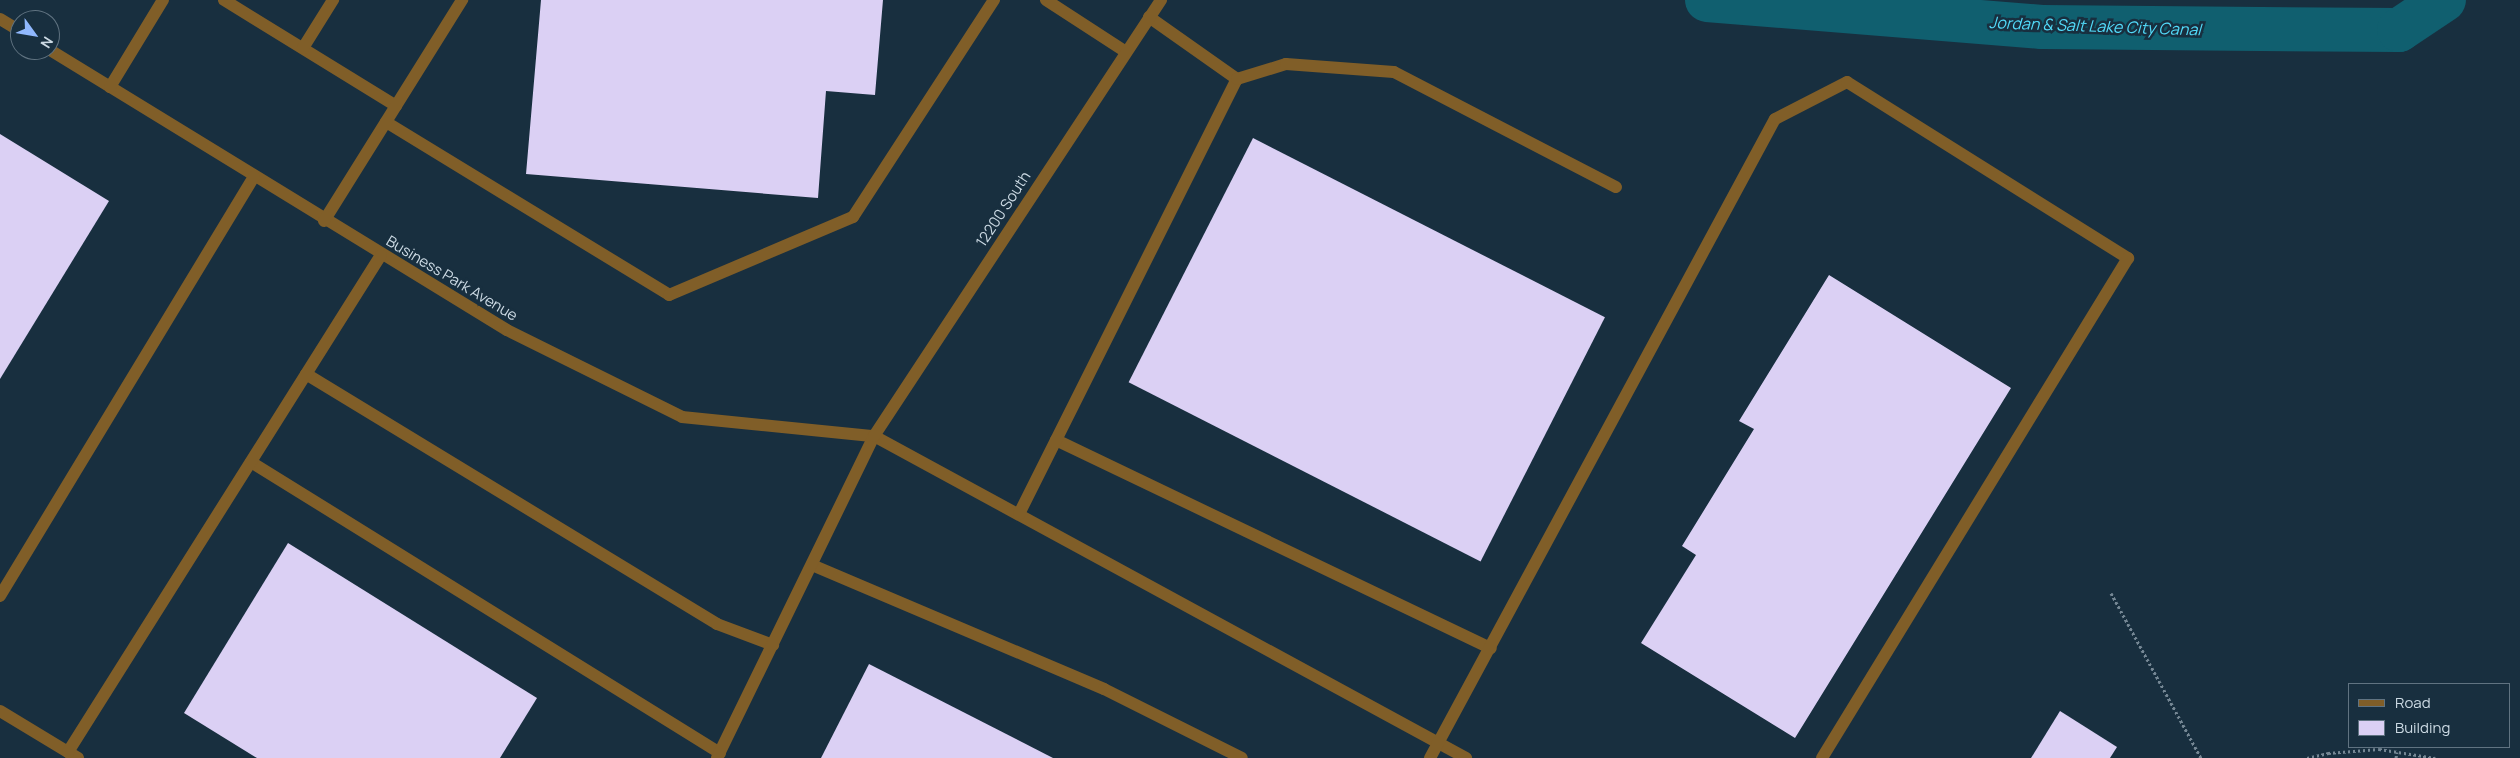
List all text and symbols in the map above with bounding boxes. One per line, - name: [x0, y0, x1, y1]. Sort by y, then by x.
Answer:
- north arrow: [10, 10, 60, 60]
- water label: Jordan & Salt Lake City Canal: [1989, 13, 2201, 39]
- text: N: [37, 33, 58, 52]
- street label: 12200 South: [972, 168, 1034, 250]
- street label: Business Park Avenue: [383, 232, 521, 324]
- legend: [2348, 683, 2510, 748]
- text: Road: [2395, 692, 2431, 713]
- text: Building: [2395, 717, 2450, 738]

